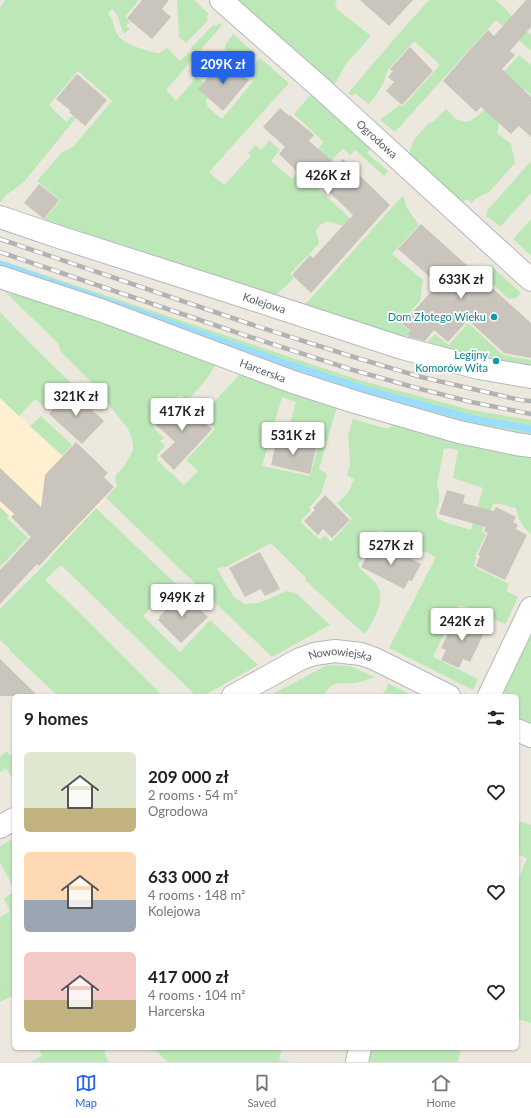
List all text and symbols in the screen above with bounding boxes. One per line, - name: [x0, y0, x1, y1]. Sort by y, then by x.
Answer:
- pin: 209K zł: [186, 51, 260, 85]
- text: 209K zł: [201, 56, 245, 72]
- street label: Ogrodowa: [354, 117, 400, 161]
- pin: 426K zł: [291, 162, 365, 196]
- text: 426K zł: [306, 167, 350, 183]
- pin: 633K zł: [424, 266, 498, 300]
- text: 633K zł: [439, 271, 483, 287]
- street label: Kolejowa: [241, 290, 288, 316]
- place label: Dom Złotego Wieku: [388, 310, 486, 323]
- marker: Dom Złotego Wieku: [489, 312, 499, 322]
- place label: Legijny Komorów Wita: [415, 348, 488, 374]
- street label: Harcerska: [238, 356, 288, 385]
- marker: Legijny Komorów Wita: [491, 356, 501, 366]
- pin: 321K zł: [39, 383, 113, 417]
- text: 321K zł: [54, 388, 98, 404]
- pin: 417K zł: [145, 398, 219, 432]
- text: 417K zł: [160, 403, 204, 419]
- pin: 531K zł: [256, 422, 330, 456]
- text: 531K zł: [271, 427, 315, 443]
- pin: 527K zł: [354, 532, 428, 566]
- text: 527K zł: [369, 537, 413, 553]
- pin: 949K zł: [145, 584, 219, 618]
- text: 949K zł: [160, 589, 204, 605]
- pin: 242K zł: [425, 608, 499, 642]
- text: 242K zł: [440, 613, 484, 629]
- street label: Nowowiejska: [306, 644, 374, 664]
- icon: filters: [485, 707, 507, 729]
- text: 9 homes: [24, 708, 88, 729]
- text: 209 000 zł: [148, 766, 229, 787]
- icon: home: [56, 768, 104, 816]
- icon: heart: [485, 781, 507, 803]
- text: 2 rooms · 54 m²: [148, 787, 238, 803]
- text: Ogrodowa: [148, 803, 208, 819]
- text: 633 000 zł: [148, 866, 229, 887]
- icon: home: [56, 868, 104, 916]
- icon: heart: [485, 881, 507, 903]
- text: 4 rooms · 148 m²: [148, 887, 245, 903]
- text: Kolejowa: [148, 903, 200, 919]
- text: 417 000 zł: [148, 966, 229, 987]
- icon: home: [56, 968, 104, 1016]
- icon: heart: [485, 981, 507, 1003]
- text: 4 rooms · 104 m²: [148, 987, 245, 1003]
- text: Harcerska: [148, 1003, 205, 1019]
- tab: Map: [75, 1072, 97, 1109]
- tab: Saved: [247, 1072, 276, 1109]
- tab: Home: [427, 1072, 456, 1109]

